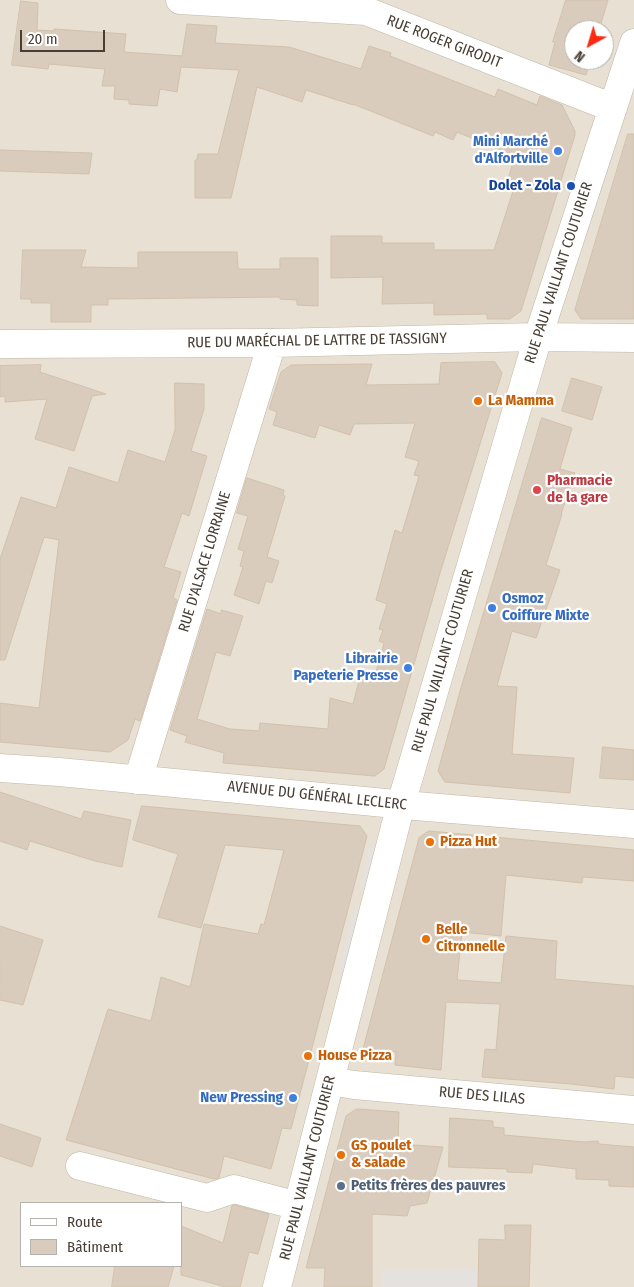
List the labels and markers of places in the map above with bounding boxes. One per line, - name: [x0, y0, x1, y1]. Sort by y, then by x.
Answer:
- place label: Mini Marché d'Alfortville: [473, 133, 548, 168]
- marker: Mini Marché d'Alfortville: [552, 145, 564, 157]
- place label: Dolet - Zola: [489, 177, 561, 195]
- marker: Dolet - Zola: [565, 180, 577, 192]
- place label: La Mamma: [488, 392, 554, 410]
- marker: La Mamma: [472, 395, 484, 407]
- place label: Pharmacie de la gare: [547, 472, 613, 507]
- marker: Pharmacie de la gare: [531, 484, 543, 496]
- place label: Osmoz Coiffure Mixte: [502, 590, 589, 625]
- marker: Osmoz Coiffure Mixte: [486, 602, 498, 614]
- place label: Librairie Papeterie Presse: [293, 650, 398, 685]
- marker: Librairie Papeterie Presse: [402, 662, 414, 674]
- place label: Pizza Hut: [440, 833, 497, 851]
- marker: Pizza Hut: [424, 836, 436, 848]
- place label: Belle Citronnelle: [436, 921, 505, 956]
- marker: Belle Citronnelle: [420, 933, 432, 945]
- place label: House Pizza: [318, 1047, 392, 1065]
- marker: House Pizza: [302, 1050, 314, 1062]
- place label: New Pressing: [200, 1089, 283, 1107]
- marker: New Pressing: [287, 1092, 299, 1104]
- place label: GS poulet & salade: [351, 1137, 412, 1172]
- marker: GS poulet & salade: [335, 1149, 347, 1161]
- place label: Petits frères des pauvres: [351, 1177, 505, 1195]
- marker: Petits frères des pauvres: [335, 1180, 347, 1192]

